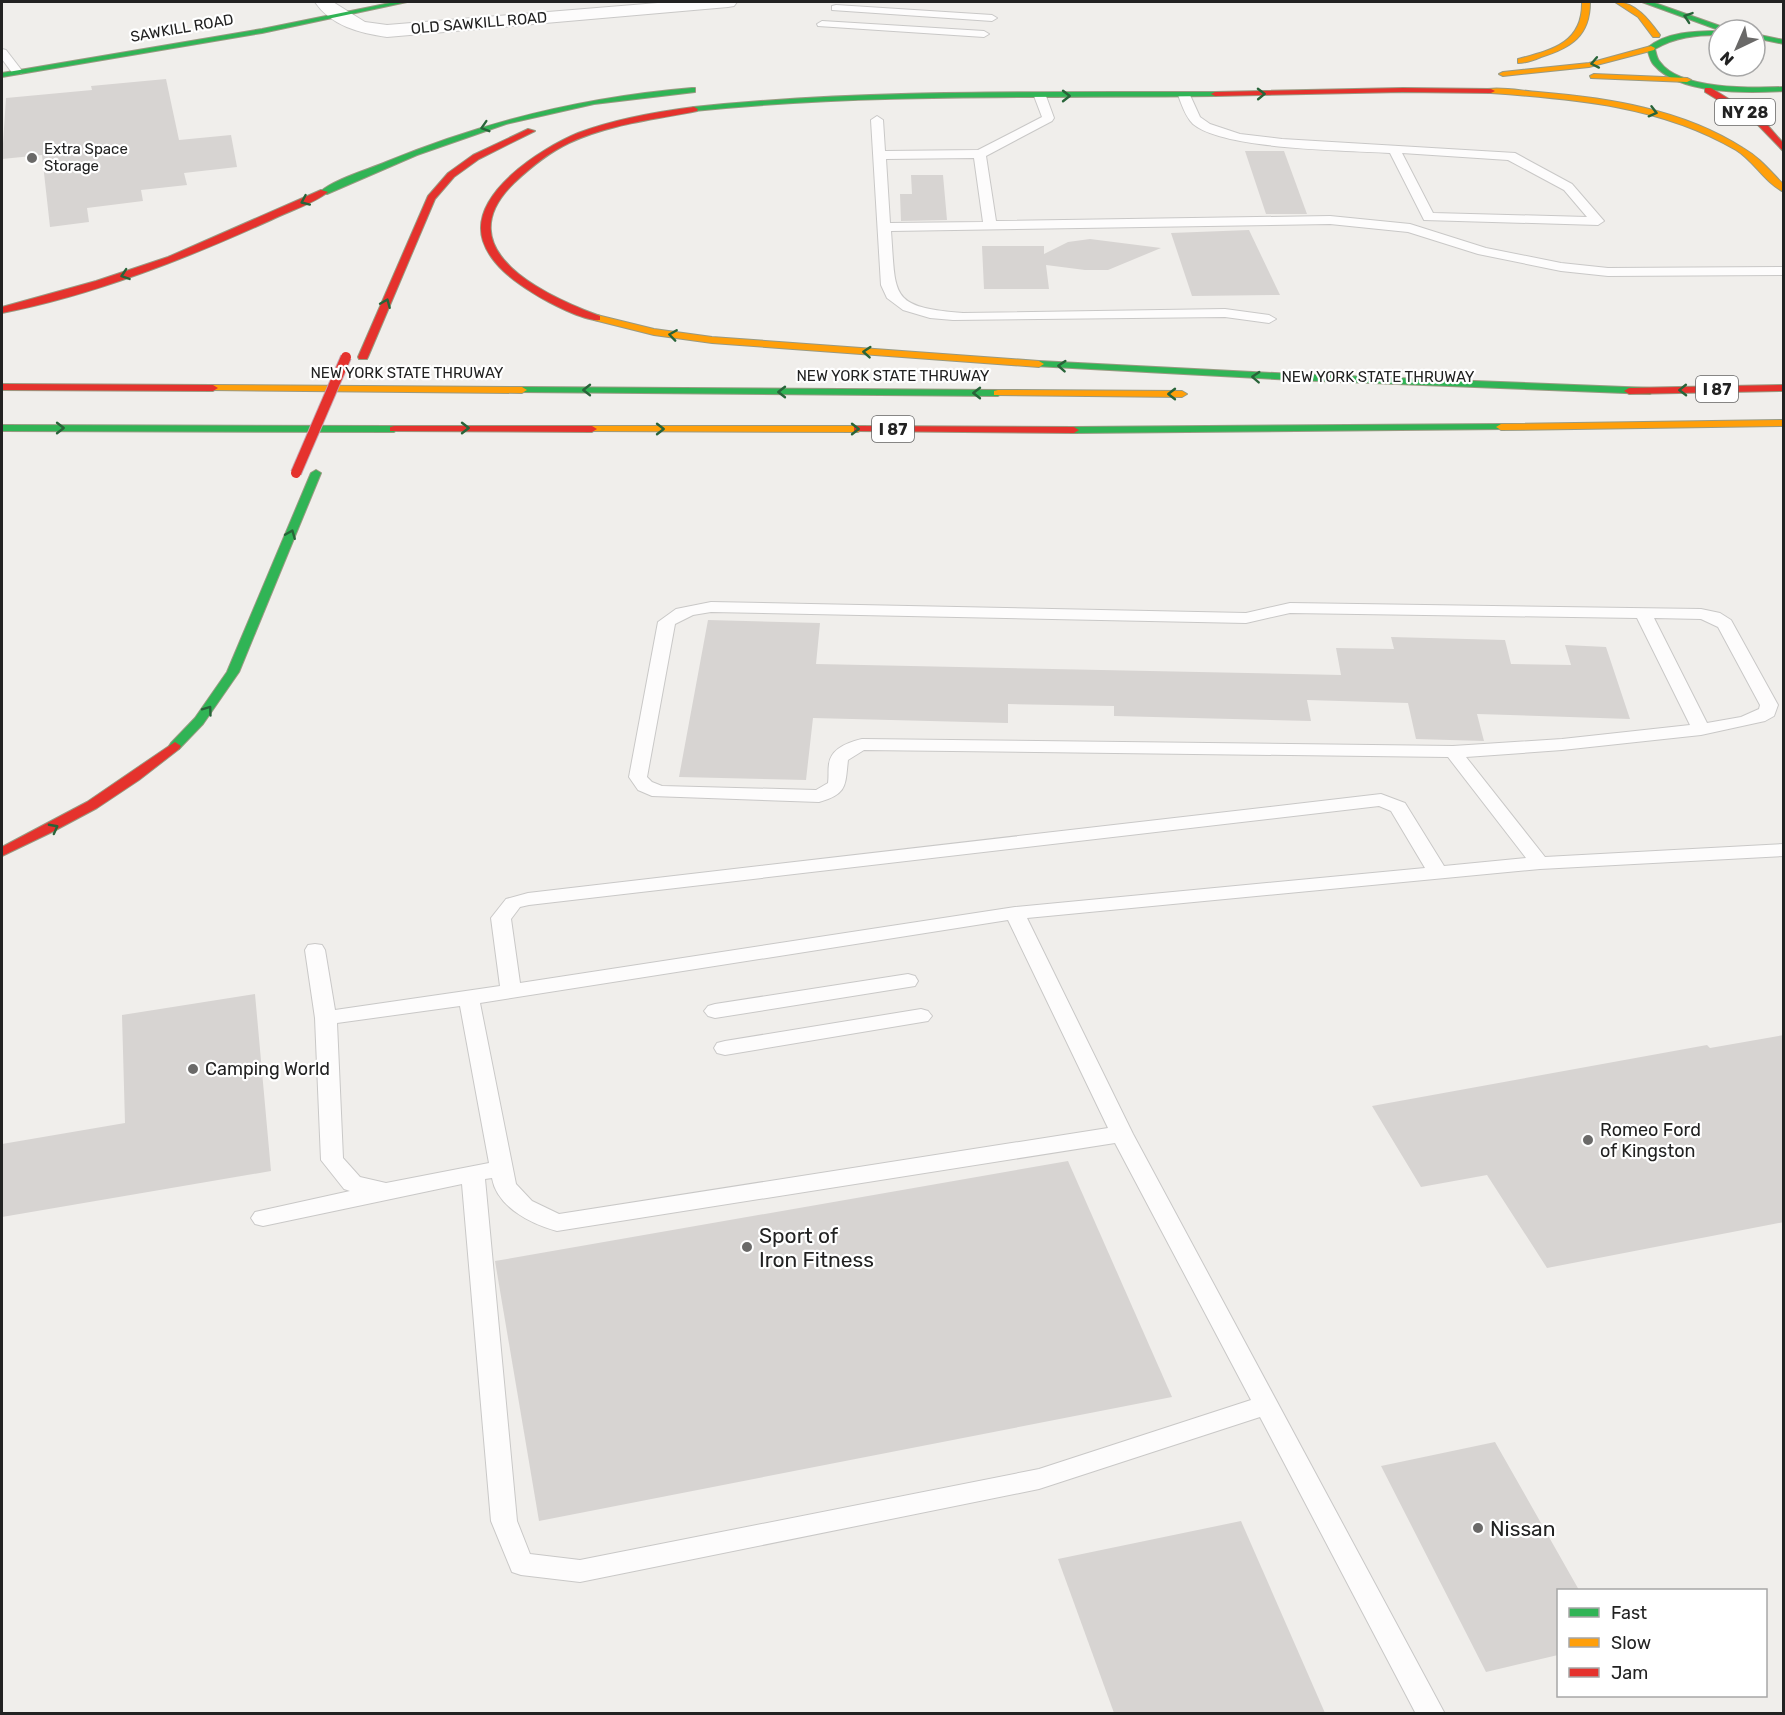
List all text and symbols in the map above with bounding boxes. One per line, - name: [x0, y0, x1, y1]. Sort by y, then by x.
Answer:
- street label: OLD SAWKILL ROAD: [410, 8, 548, 38]
- street label: SAWKILL ROAD: [129, 10, 235, 46]
- one-way arrow: [1683, 11, 1694, 24]
- north arrow: [1707, 18, 1767, 78]
- text: N: [1716, 48, 1738, 69]
- one-way arrow: [1590, 56, 1600, 69]
- one-way arrow: [1256, 88, 1265, 100]
- one-way arrow: [1061, 90, 1070, 102]
- road number: NY 28: [1715, 99, 1775, 125]
- one-way arrow: [1648, 105, 1658, 118]
- one-way arrow: [480, 120, 491, 132]
- place label: Extra Space Storage: [44, 140, 128, 175]
- marker: Extra Space Storage: [25, 151, 39, 165]
- one-way arrow: [301, 194, 312, 206]
- one-way arrow: [120, 268, 131, 281]
- one-way arrow: [379, 299, 391, 310]
- one-way arrow: [668, 330, 677, 342]
- one-way arrow: [863, 346, 872, 359]
- one-way arrow: [1057, 359, 1066, 372]
- street label: NEW YORK STATE THRUWAY: [310, 364, 504, 382]
- street label: NEW YORK STATE THRUWAY: [796, 367, 990, 385]
- street label: NEW YORK STATE THRUWAY: [1281, 368, 1475, 386]
- one-way arrow: [1252, 370, 1261, 383]
- road number: I 87: [1696, 376, 1738, 402]
- one-way arrow: [583, 384, 592, 397]
- one-way arrow: [1679, 384, 1688, 396]
- one-way arrow: [778, 385, 787, 398]
- one-way arrow: [972, 387, 981, 399]
- one-way arrow: [1167, 388, 1176, 400]
- road number: I 87: [872, 416, 914, 442]
- one-way arrow: [55, 422, 64, 434]
- one-way arrow: [460, 422, 469, 434]
- one-way arrow: [655, 423, 664, 435]
- one-way arrow: [850, 423, 859, 435]
- one-way arrow: [284, 529, 296, 540]
- one-way arrow: [201, 706, 212, 717]
- one-way arrow: [48, 824, 59, 835]
- place label: Camping World: [205, 1058, 330, 1080]
- marker: Camping World: [186, 1062, 200, 1076]
- place label: Romeo Ford of Kingston: [1600, 1119, 1701, 1162]
- marker: Romeo Ford of Kingston: [1581, 1133, 1595, 1147]
- place label: Sport of Iron Fitness: [759, 1223, 874, 1272]
- marker: Sport of Iron Fitness: [740, 1240, 754, 1254]
- place label: Nissan: [1490, 1516, 1555, 1541]
- marker: Nissan: [1471, 1521, 1485, 1535]
- legend: [1557, 1589, 1767, 1697]
- text: Fast: [1611, 1602, 1647, 1624]
- text: Slow: [1611, 1632, 1651, 1654]
- text: Jam: [1611, 1662, 1648, 1684]

